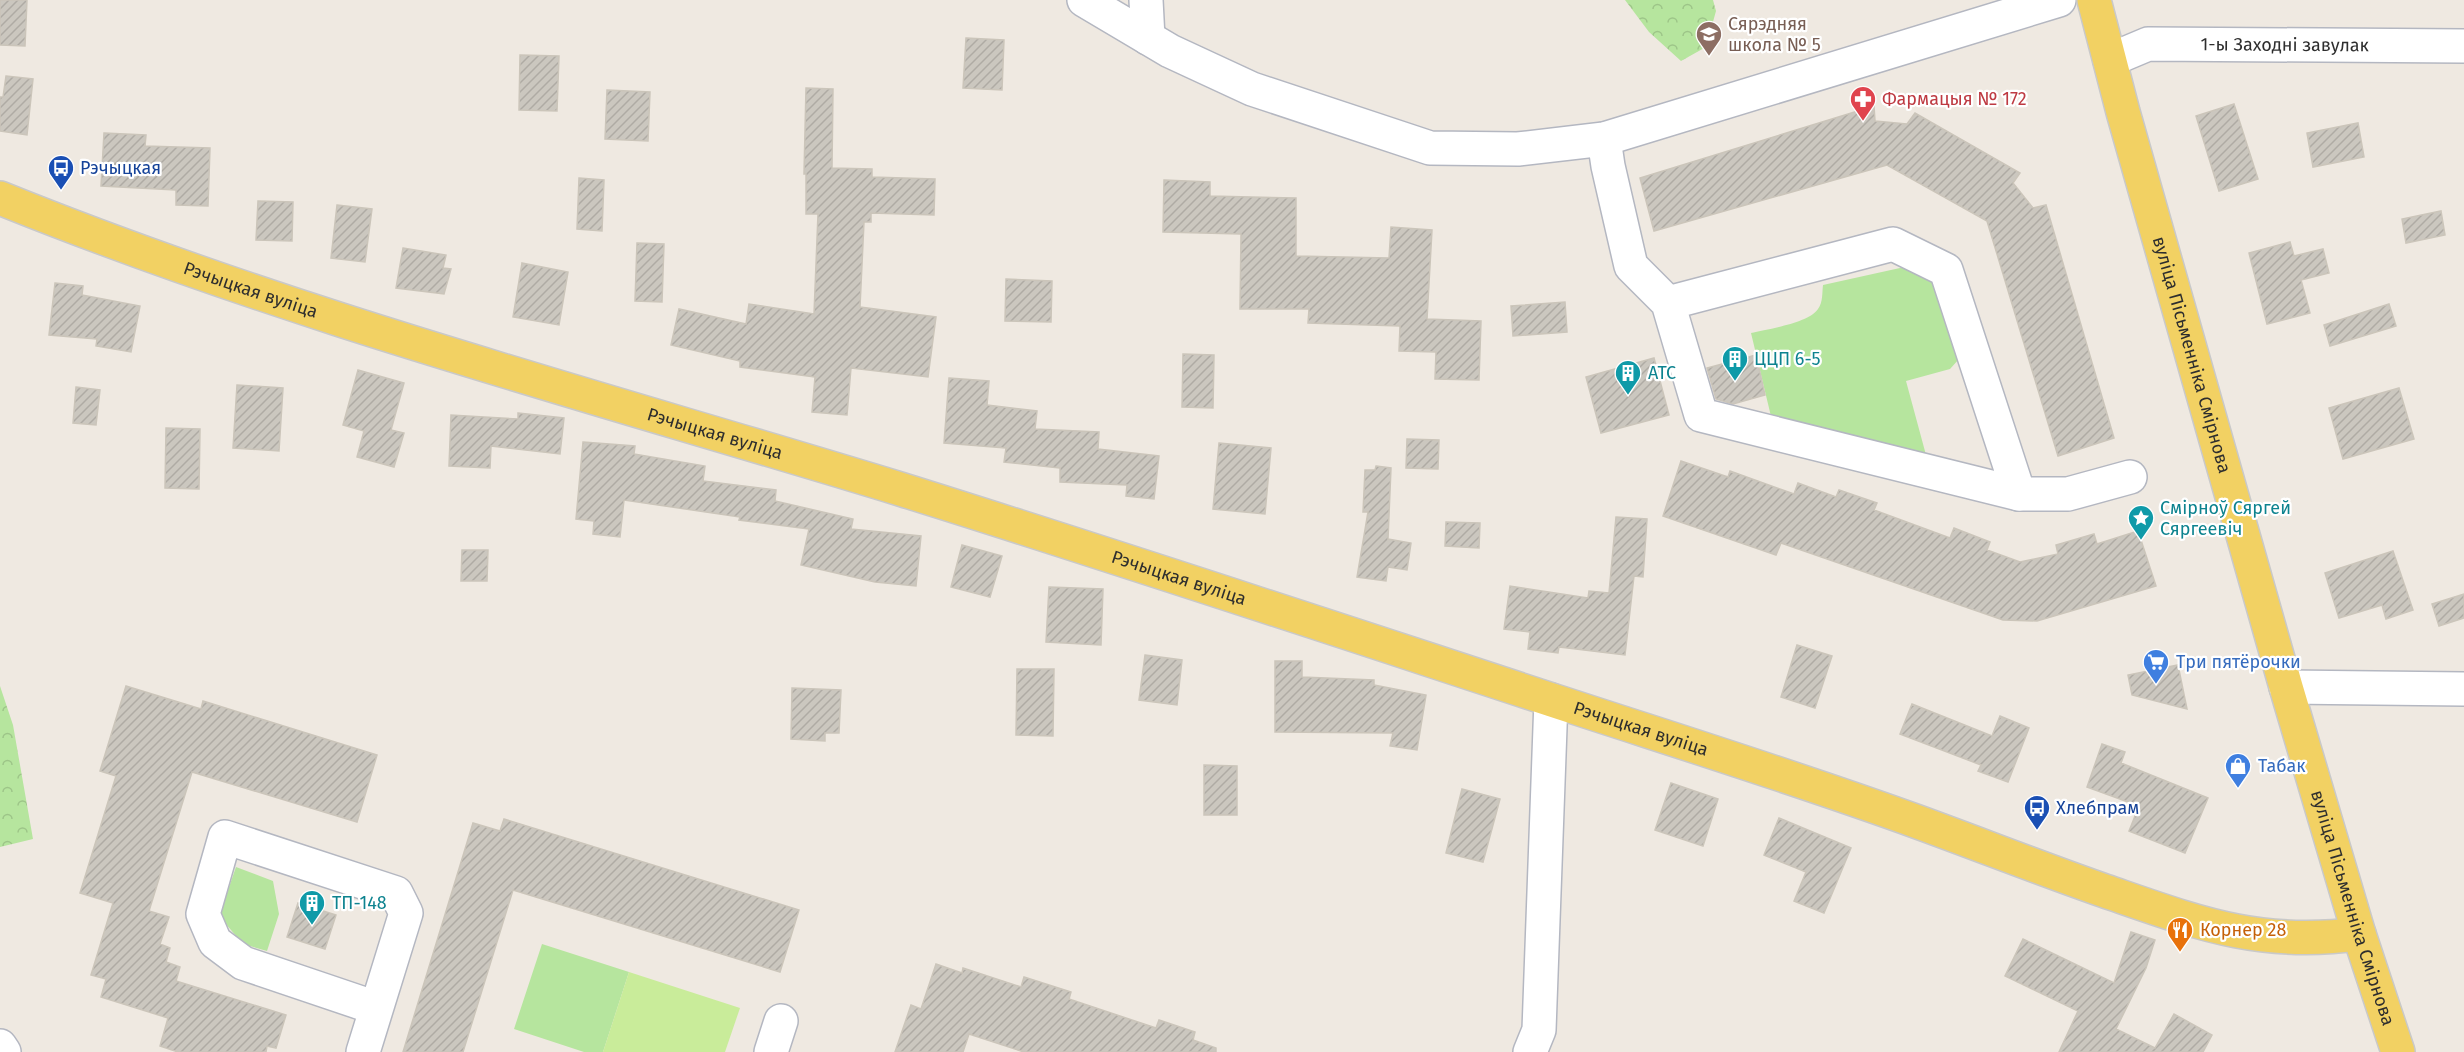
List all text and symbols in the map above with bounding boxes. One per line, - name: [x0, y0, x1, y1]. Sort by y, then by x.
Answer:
- place label: Сярэдняя школа № 5: [1728, 13, 1821, 56]
- school or university icon: Сярэдняя школа № 5: [1694, 19, 1724, 57]
- street label: 1-ы Заходні завулак: [2200, 33, 2370, 56]
- pharmacy icon: Фармацыя № 172: [1848, 84, 1878, 122]
- place label: Фармацыя № 172: [1882, 88, 2027, 110]
- bus stop icon: Рэчыцкая: [46, 153, 76, 191]
- place label: Рэчыцкая: [80, 157, 161, 179]
- street label: вуліца Пісьменніка Смірнова: [2148, 234, 2236, 476]
- street label: Рэчыцкая вуліца: [181, 257, 321, 323]
- building icon: ЦЦП 6-5: [1720, 344, 1750, 382]
- place label: ЦЦП 6-5: [1754, 348, 1821, 370]
- building icon: АТС: [1613, 358, 1643, 396]
- place label: АТС: [1648, 362, 1676, 384]
- street label: Рэчыцкая вуліца: [645, 403, 785, 464]
- place label: Смірноў Сяргей Сяргеевіч: [2160, 497, 2291, 540]
- place icon: Смірноў Сяргей Сяргеевіч: [2126, 503, 2156, 541]
- street label: Рэчыцкая вуліца: [1109, 546, 1249, 610]
- supermarket icon: Три пятёрочки: [2141, 647, 2171, 685]
- place label: Три пятёрочки: [2176, 651, 2301, 673]
- street label: Рэчыцкая вуліца: [1571, 697, 1711, 761]
- shop icon: Табак: [2223, 751, 2253, 789]
- place label: Табак: [2258, 755, 2306, 777]
- street label: вуліца Пісьменніка Смірнова: [2306, 787, 2399, 1028]
- bus stop icon: Хлебпрам: [2022, 793, 2052, 831]
- place label: Хлебпрам: [2056, 797, 2139, 819]
- building icon: ТП-148: [297, 888, 327, 926]
- place label: ТП-148: [332, 892, 387, 914]
- restaurant icon: Корнер 28: [2165, 915, 2195, 953]
- place label: Корнер 28: [2200, 919, 2286, 941]

